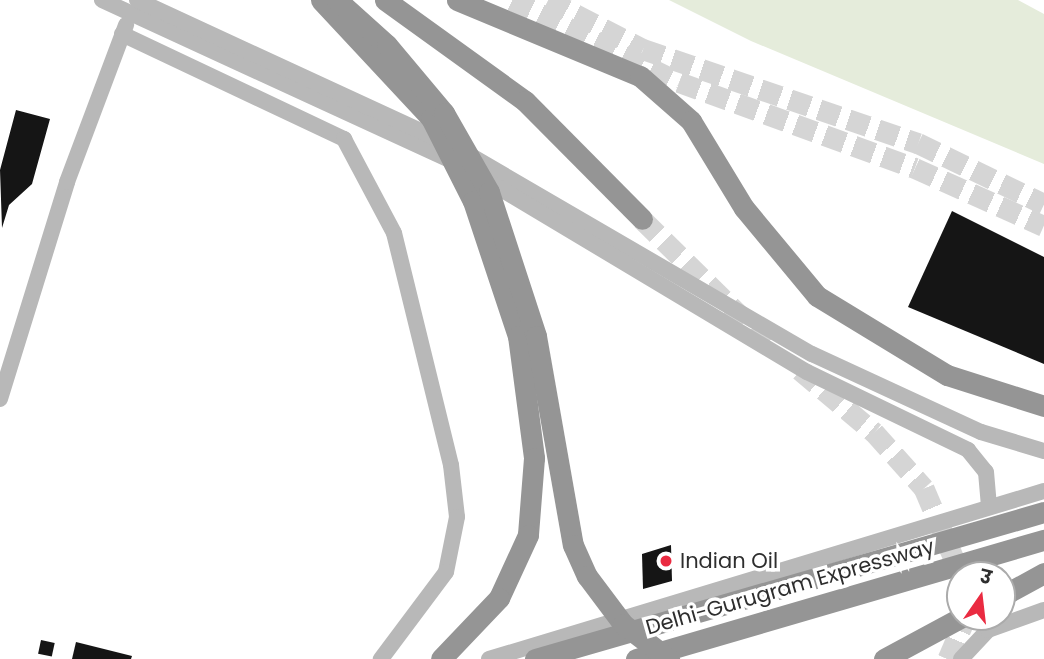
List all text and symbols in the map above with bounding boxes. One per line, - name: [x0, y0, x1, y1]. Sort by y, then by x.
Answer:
- street label: Delhi-Gurugram Expressway: [643, 534, 937, 640]
- place label: Indian Oil: [680, 548, 778, 574]
- marker: Indian Oil: [658, 553, 674, 569]
- north arrow: [946, 561, 1016, 631]
- text: उ: [977, 563, 994, 591]

